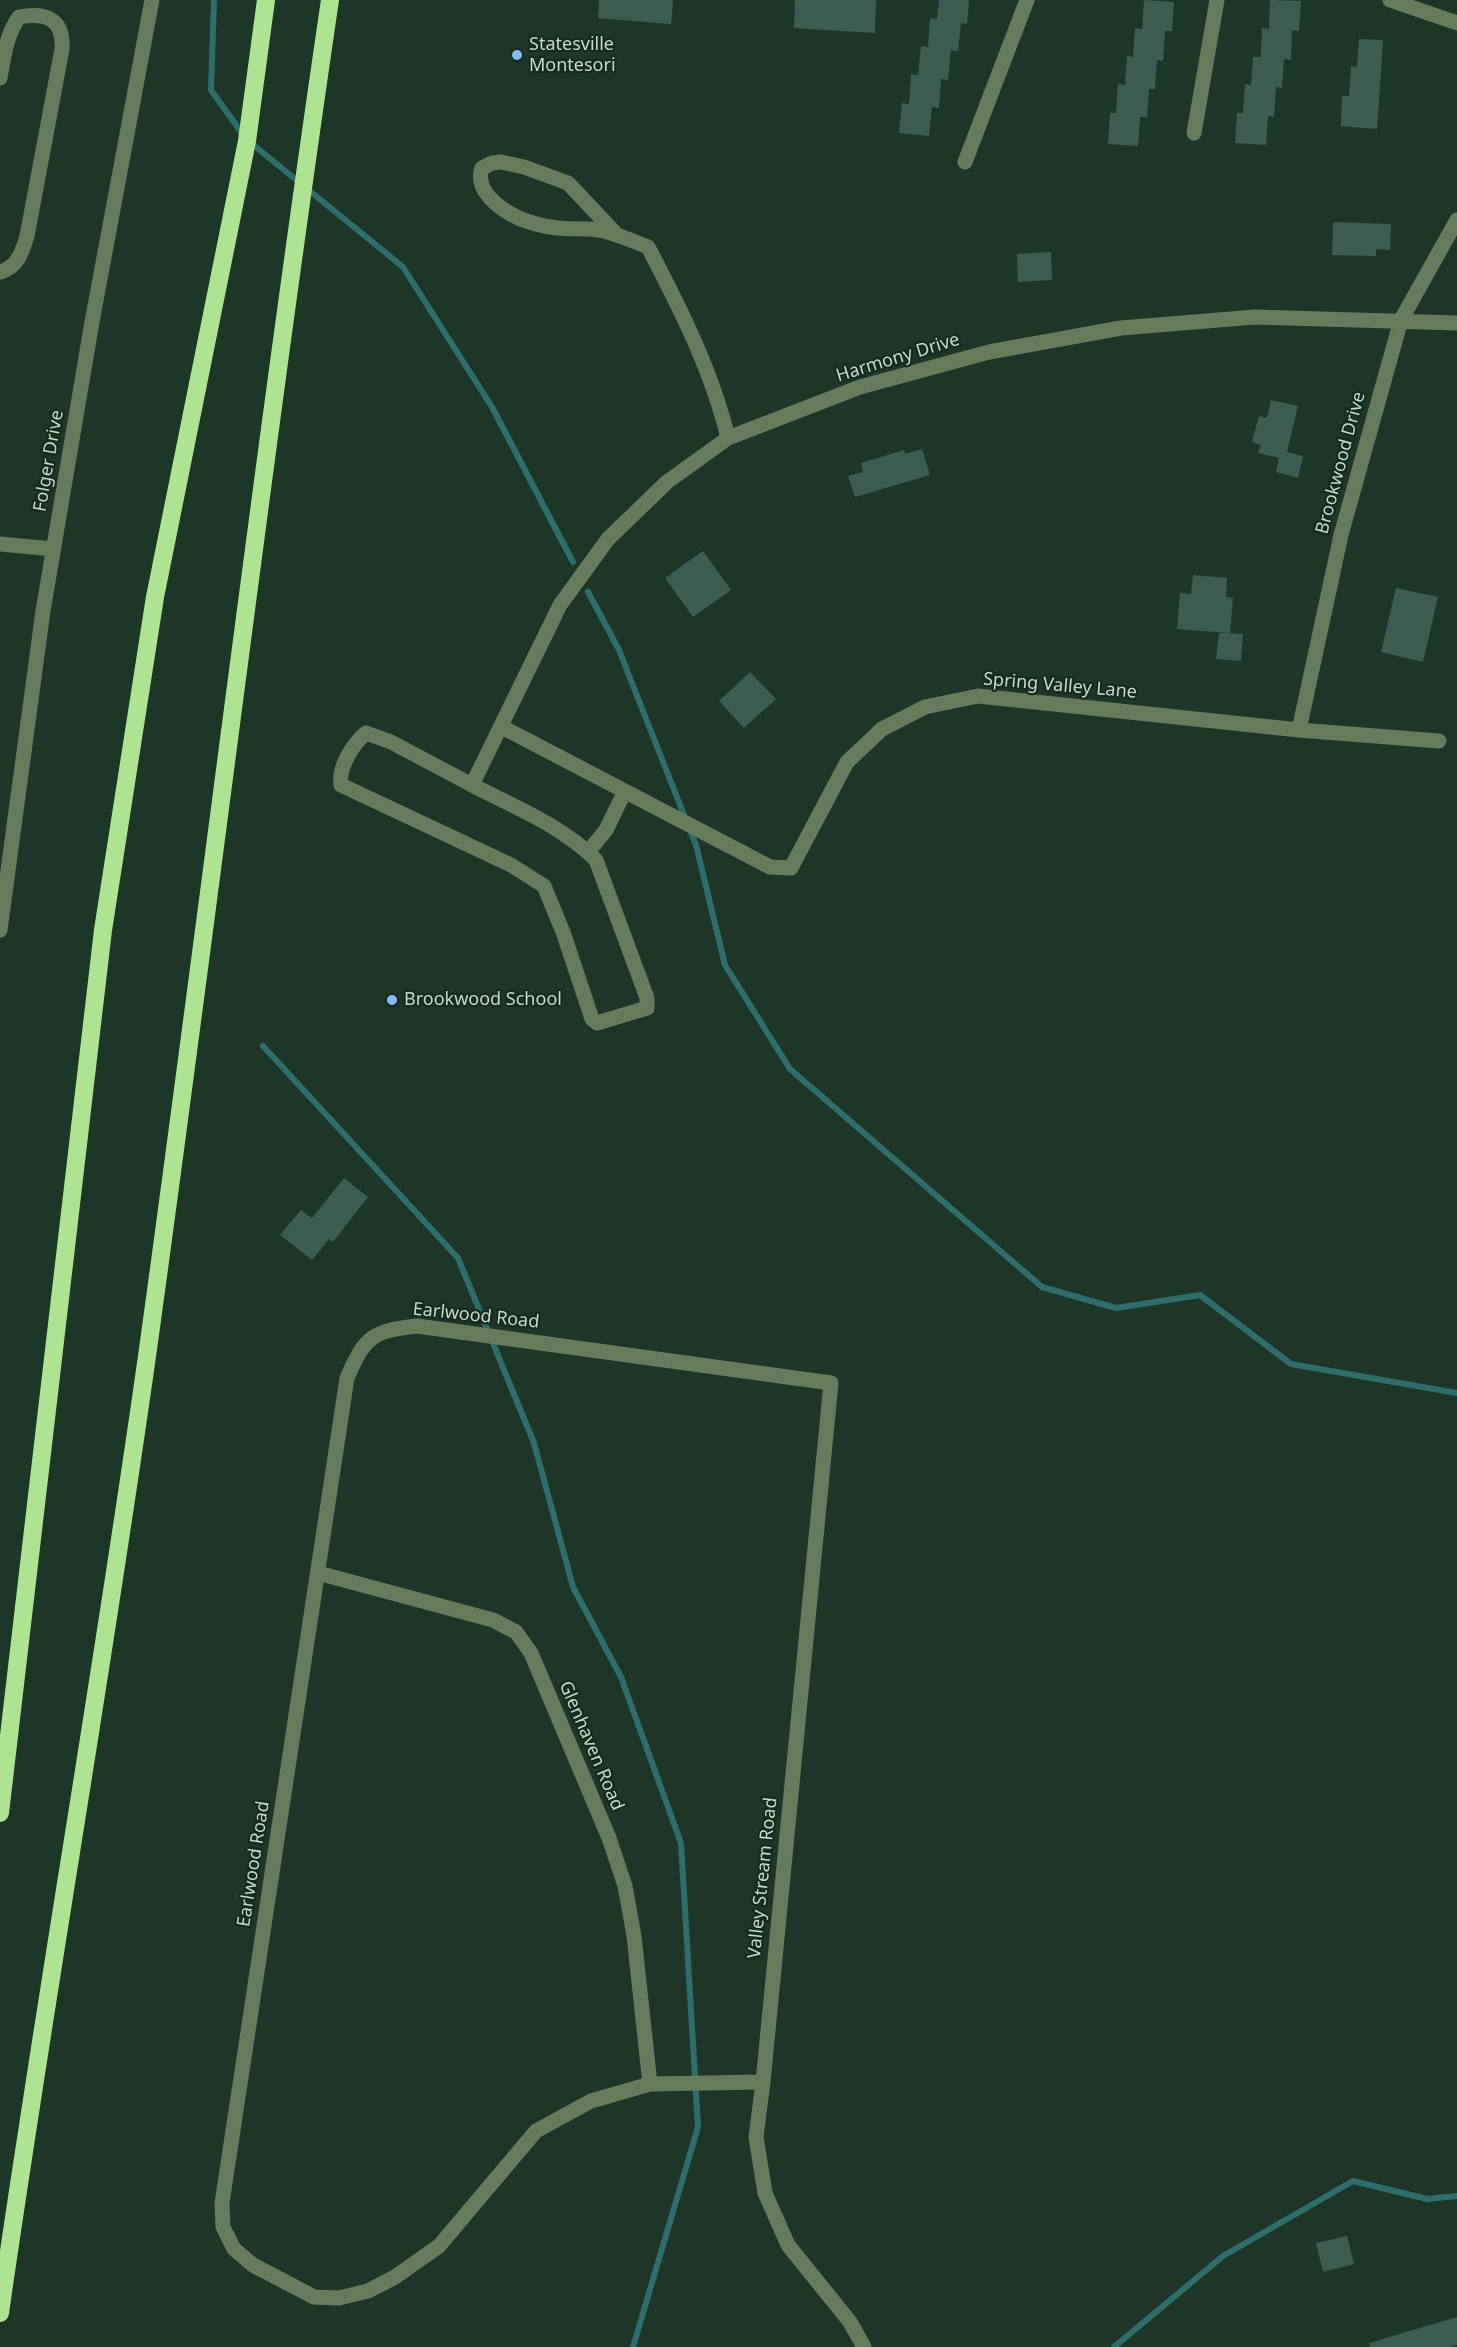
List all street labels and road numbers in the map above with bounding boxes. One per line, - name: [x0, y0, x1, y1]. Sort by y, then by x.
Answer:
- street label: Harmony Drive: [834, 329, 962, 387]
- street label: Brookwood Drive: [1312, 390, 1370, 536]
- street label: Folger Drive: [29, 409, 69, 513]
- street label: Spring Valley Lane: [982, 669, 1138, 703]
- street label: Earlwood Road: [412, 1299, 540, 1333]
- street label: Glenhaven Road: [554, 1678, 628, 1814]
- street label: Valley Stream Road: [744, 1796, 782, 1960]
- street label: Earlwood Road: [233, 1800, 275, 1928]

